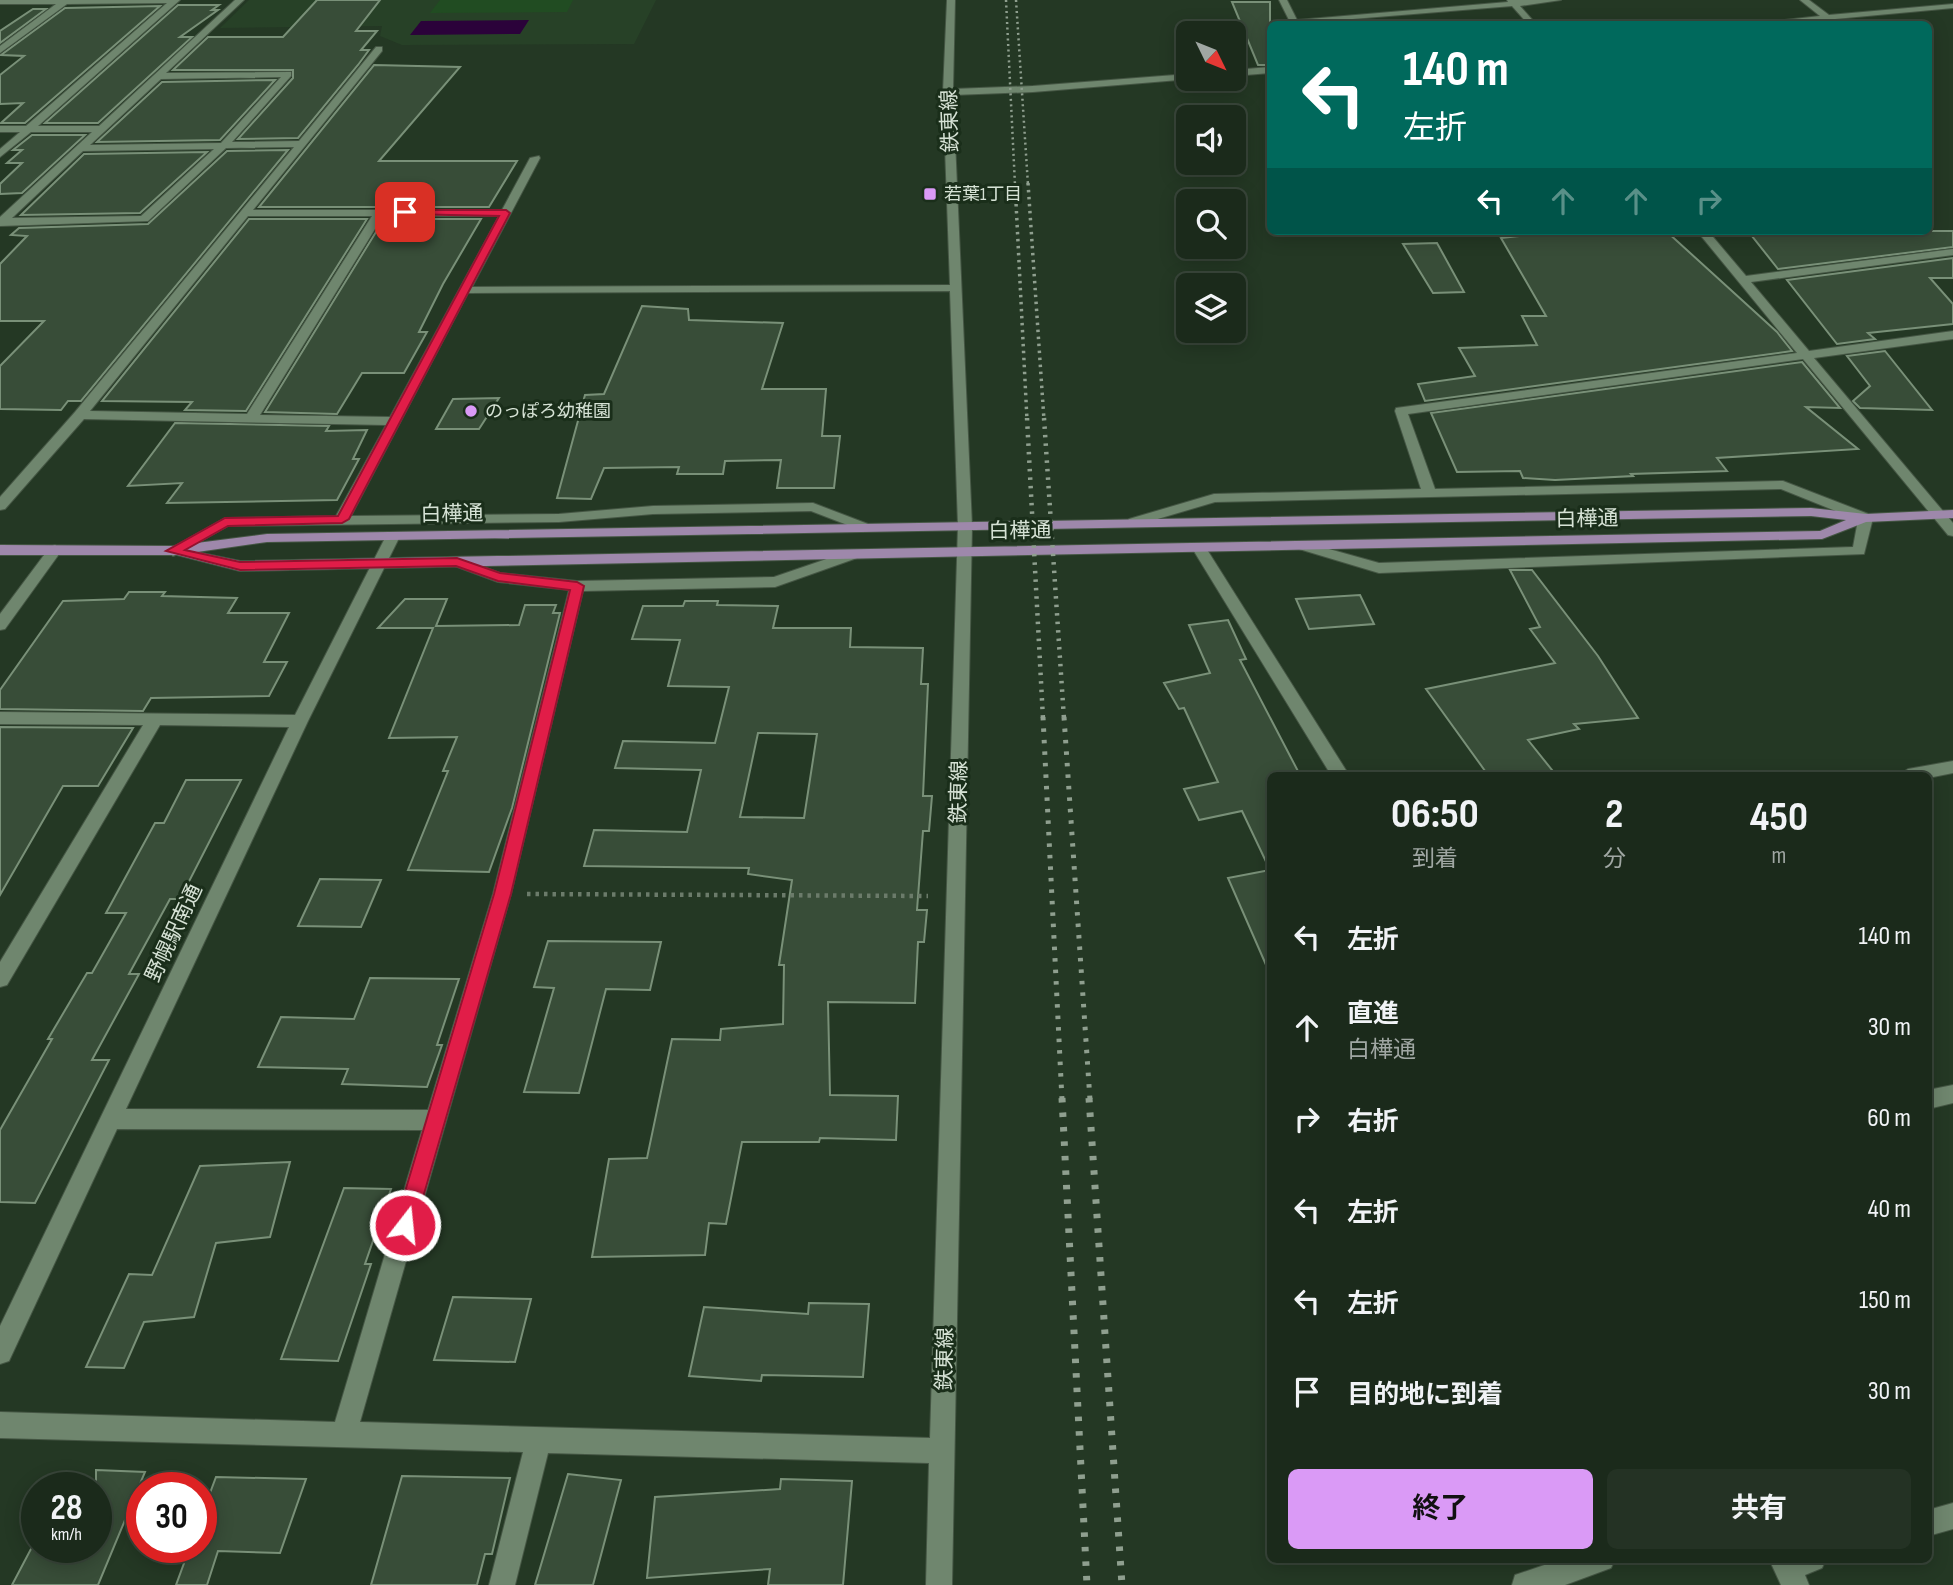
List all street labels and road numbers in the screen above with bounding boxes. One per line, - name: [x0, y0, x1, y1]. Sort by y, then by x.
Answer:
- street label: 鉄東線: [936, 89, 964, 153]
- street label: 白樺通: [420, 501, 484, 527]
- street label: 白樺通: [1555, 506, 1619, 532]
- street label: 白樺通: [988, 518, 1052, 544]
- street label: 鉄東線: [946, 760, 972, 824]
- street label: 野幌駅南通: [140, 880, 208, 986]
- street label: 鉄東線: [932, 1327, 958, 1391]

